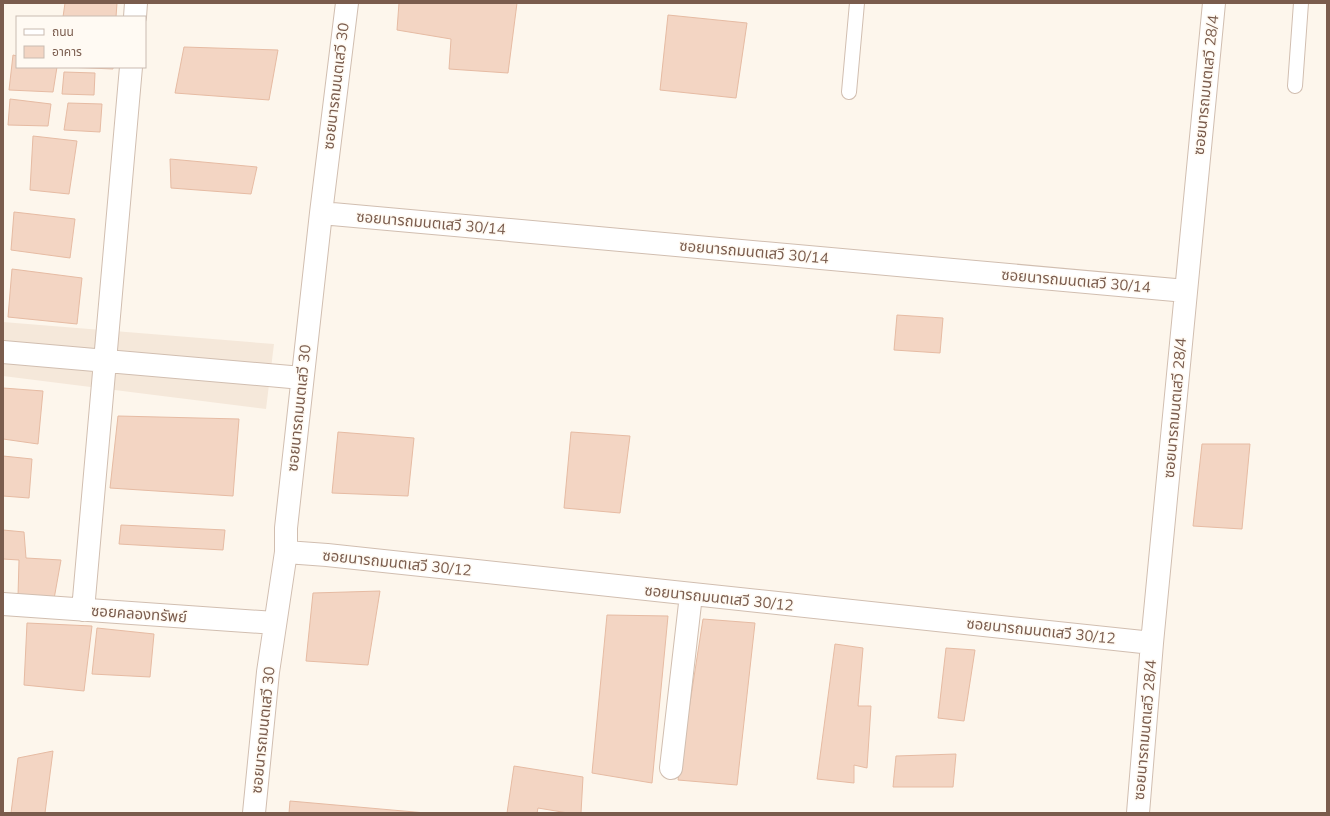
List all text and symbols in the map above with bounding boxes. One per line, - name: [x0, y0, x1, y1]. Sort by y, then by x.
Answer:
- street label: ซอยนารถมนตเสวี 28/4: [1189, 14, 1222, 156]
- legend: [16, 16, 146, 68]
- street label: ซอยนารถมนตเสวี 30: [318, 21, 353, 150]
- text: ถนน: [52, 24, 74, 39]
- text: อาคาร: [52, 44, 82, 59]
- street label: ซอยนารถมนตเสวี 30/14: [356, 207, 507, 238]
- street label: ซอยนารถมนตเสวี 30/14: [679, 236, 830, 267]
- street label: ซอยนารถมนตเสวี 30/14: [1001, 265, 1152, 296]
- street label: ซอยนารถมนตเสวี 28/4: [1159, 337, 1190, 479]
- street label: ซอยนารถมนตเสวี 30: [282, 344, 315, 472]
- street label: ซอยนารถมนตเสวี 30/12: [322, 545, 473, 580]
- street label: ซอยนารถมนตเสวี 30/12: [644, 580, 795, 615]
- street label: ซอยคลองทรัพย์: [90, 601, 188, 626]
- street label: ซอยนารถมนตเสวี 30/12: [966, 613, 1117, 648]
- street label: ซอยนารถมนตเสวี 28/4: [1129, 659, 1160, 801]
- street label: ซอยนารถมนตเสวี 30: [246, 666, 279, 794]

